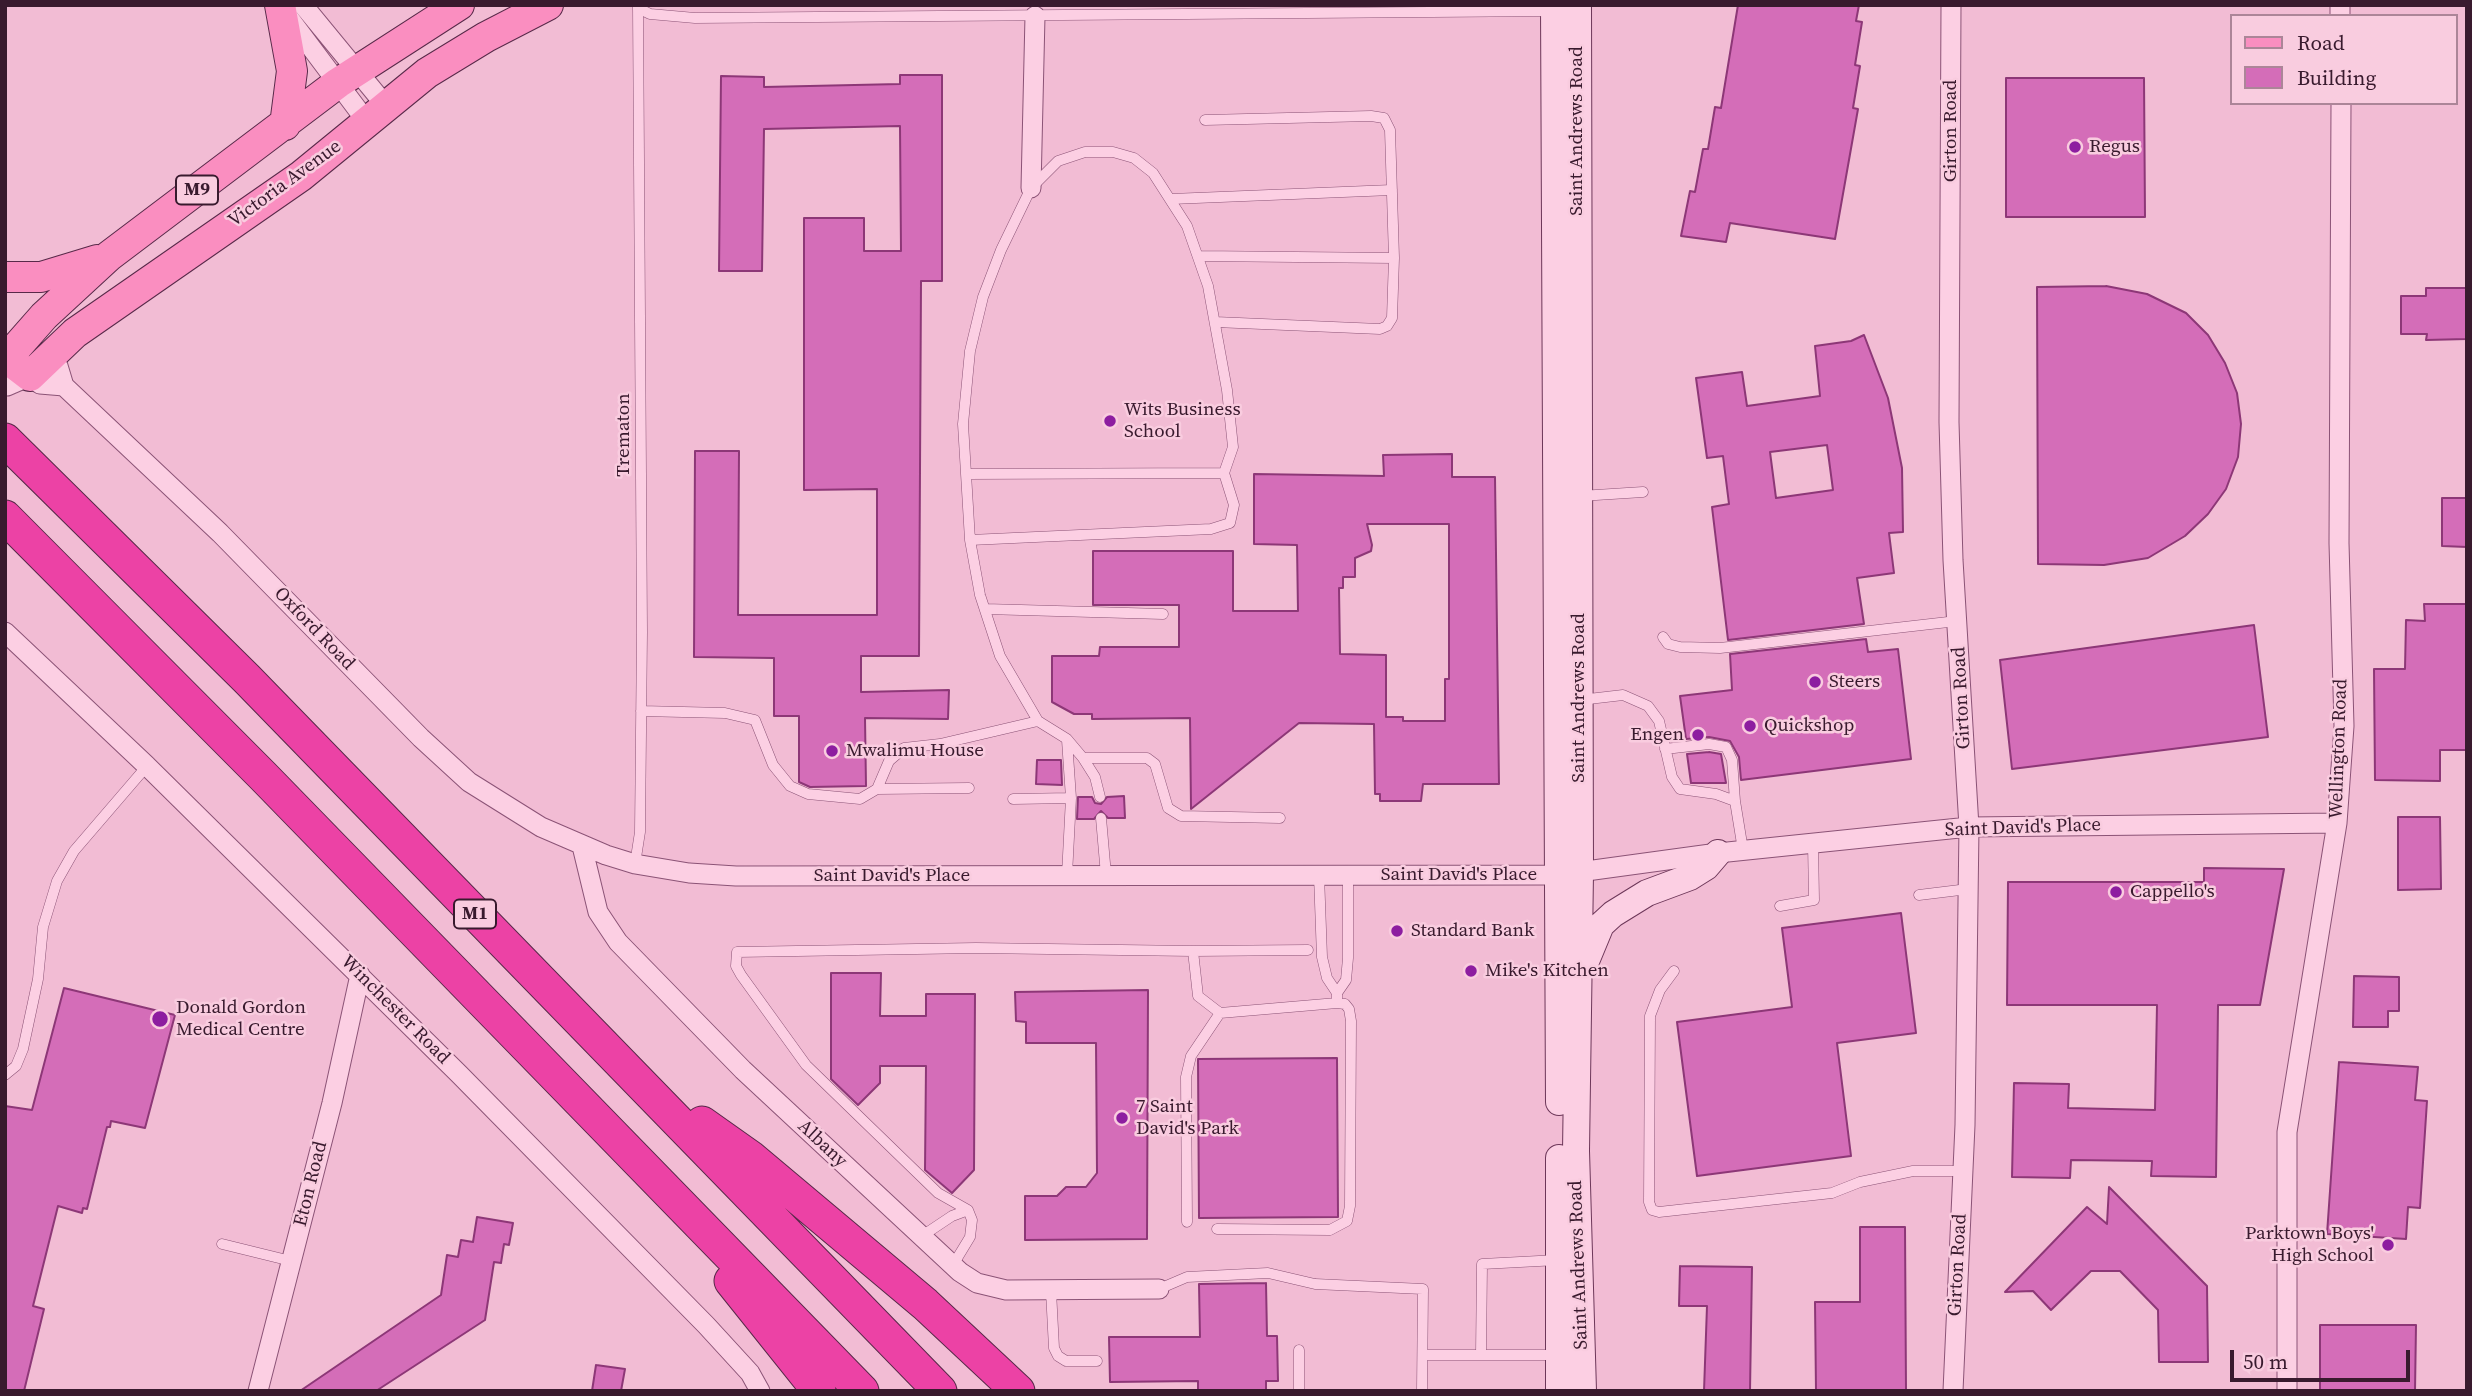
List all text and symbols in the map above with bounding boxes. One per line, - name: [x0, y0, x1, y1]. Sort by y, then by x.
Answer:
- legend: [2230, 14, 2458, 105]
- text: Road: [2297, 28, 2345, 57]
- street label: Saint Andrews Road: [1566, 46, 1588, 216]
- text: Building: [2297, 63, 2376, 92]
- street label: Girton Road: [1940, 80, 1962, 182]
- street label: Victoria Avenue: [224, 135, 346, 233]
- place label: Regus: [2089, 136, 2140, 158]
- marker: Regus: [2067, 139, 2083, 155]
- road number: M9: [176, 176, 218, 204]
- street label: Trematon: [613, 393, 635, 477]
- place label: Wits Business School: [1124, 399, 1241, 443]
- marker: Wits Business School: [1102, 413, 1118, 429]
- street label: Oxford Road: [269, 583, 359, 675]
- street label: Saint Andrews Road: [1568, 613, 1590, 783]
- street label: Girton Road: [1948, 646, 1976, 750]
- place label: Steers: [1829, 671, 1880, 693]
- marker: Steers: [1807, 674, 1823, 690]
- street label: Wellington Road: [2325, 678, 2353, 820]
- place label: Quickshop: [1764, 715, 1854, 737]
- marker: Quickshop: [1742, 718, 1758, 734]
- place label: Engen: [1630, 724, 1684, 746]
- marker: Engen: [1690, 727, 1706, 743]
- place label: Mwalimu House: [846, 740, 984, 762]
- marker: Mwalimu House: [824, 743, 840, 759]
- street label: Saint David's Place: [1944, 814, 2102, 842]
- street label: Saint David's Place: [1381, 864, 1537, 886]
- street label: Saint David's Place: [814, 865, 970, 887]
- place label: Cappello's: [2130, 881, 2215, 903]
- marker: Cappello's: [2108, 884, 2124, 900]
- road number: M1: [454, 900, 496, 929]
- place label: Standard Bank: [1411, 920, 1534, 942]
- marker: Standard Bank: [1389, 923, 1405, 939]
- street label: Winchester Road: [336, 951, 454, 1069]
- place label: Mike's Kitchen: [1485, 960, 1609, 982]
- marker: Mike's Kitchen: [1463, 963, 1479, 979]
- place label: Donald Gordon Medical Centre: [176, 997, 306, 1041]
- marker: Donald Gordon Medical Centre: [150, 1009, 170, 1029]
- place label: 7 Saint David's Park: [1136, 1096, 1239, 1140]
- marker: 7 Saint David's Park: [1114, 1110, 1130, 1126]
- street label: Albany: [792, 1115, 852, 1173]
- street label: Eton Road: [289, 1139, 333, 1229]
- street label: Saint Andrews Road: [1565, 1180, 1593, 1350]
- street label: Girton Road: [1944, 1213, 1972, 1317]
- place label: Parktown Boys' High School: [2245, 1223, 2374, 1267]
- marker: Parktown Boys' High School: [2380, 1237, 2396, 1253]
- scale bar: [2234, 1336, 2414, 1380]
- text: 50 m: [2243, 1347, 2288, 1376]

